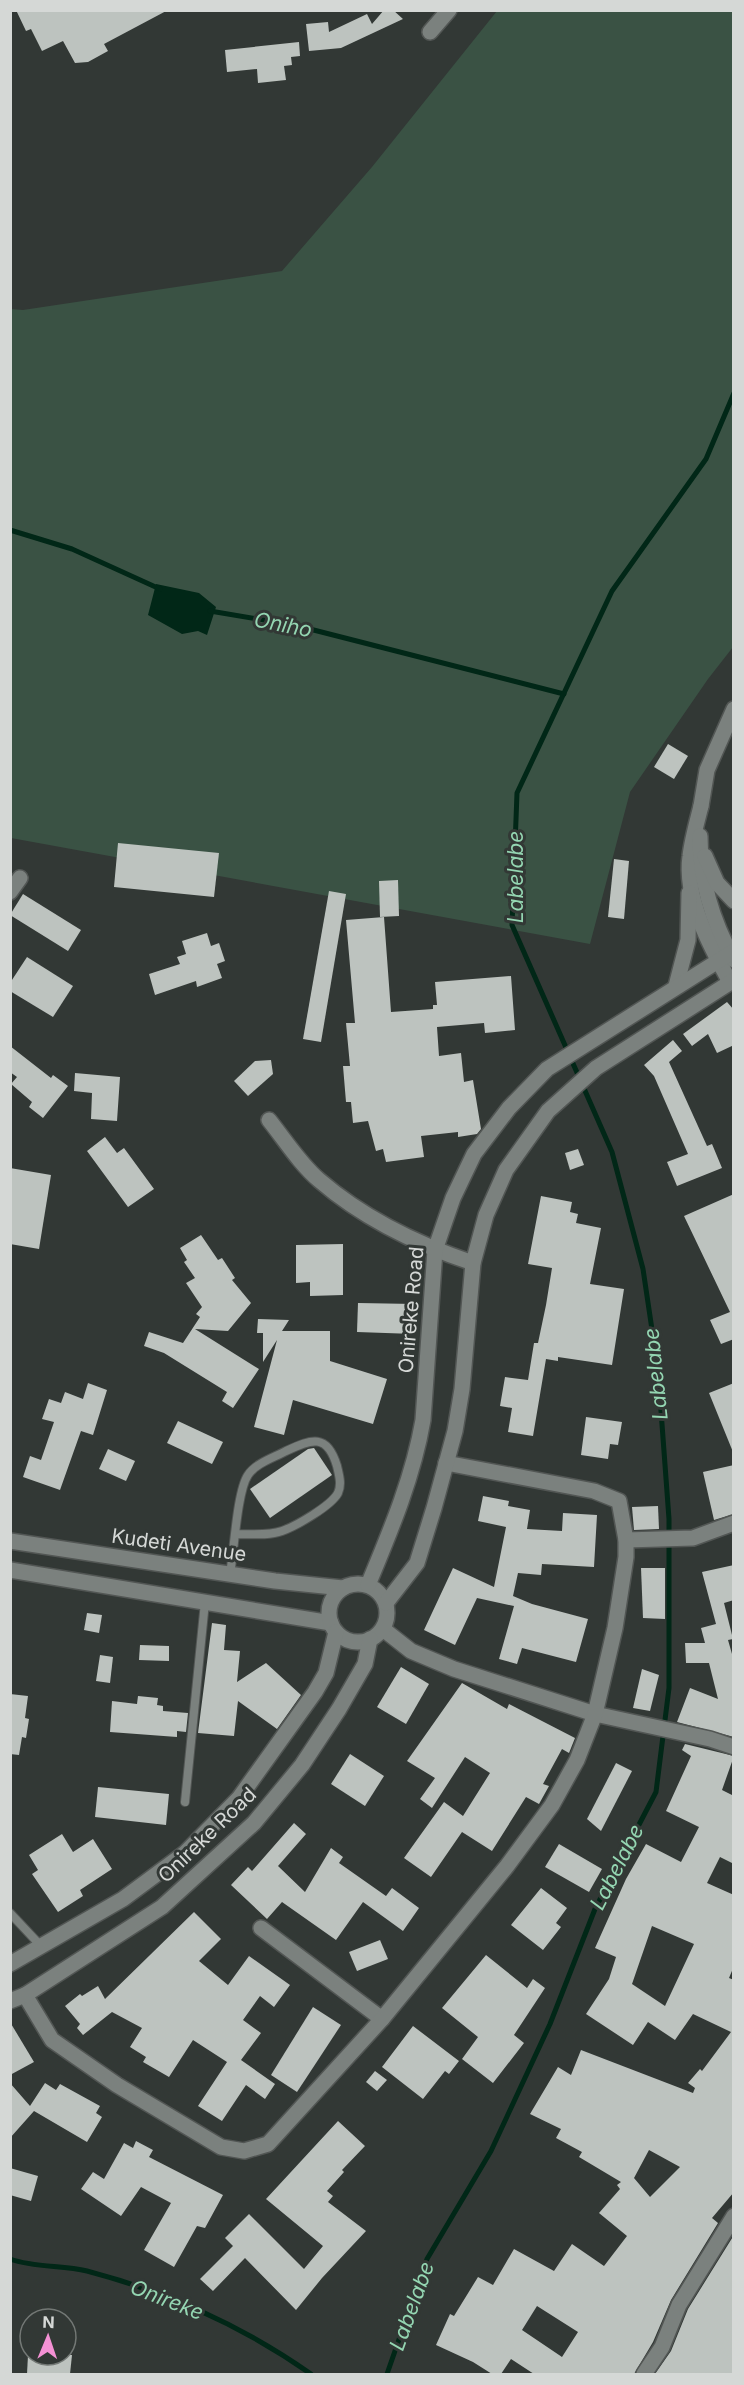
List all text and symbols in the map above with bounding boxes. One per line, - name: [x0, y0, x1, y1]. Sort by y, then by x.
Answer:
- water label: Oniho: [252, 607, 314, 642]
- water label: Labelabe: [503, 831, 528, 923]
- street label: Onireke Road: [394, 1246, 428, 1374]
- water label: Labelabe: [638, 1327, 673, 1421]
- street label: Kudeti Avenue: [110, 1524, 248, 1566]
- street label: Onireke Road: [153, 1782, 261, 1888]
- water label: Labelabe: [584, 1820, 649, 1914]
- water label: Labelabe: [384, 2258, 439, 2354]
- water label: Onireke: [127, 2274, 207, 2325]
- north arrow: [18, 2307, 78, 2367]
- text: N: [42, 2312, 55, 2332]

